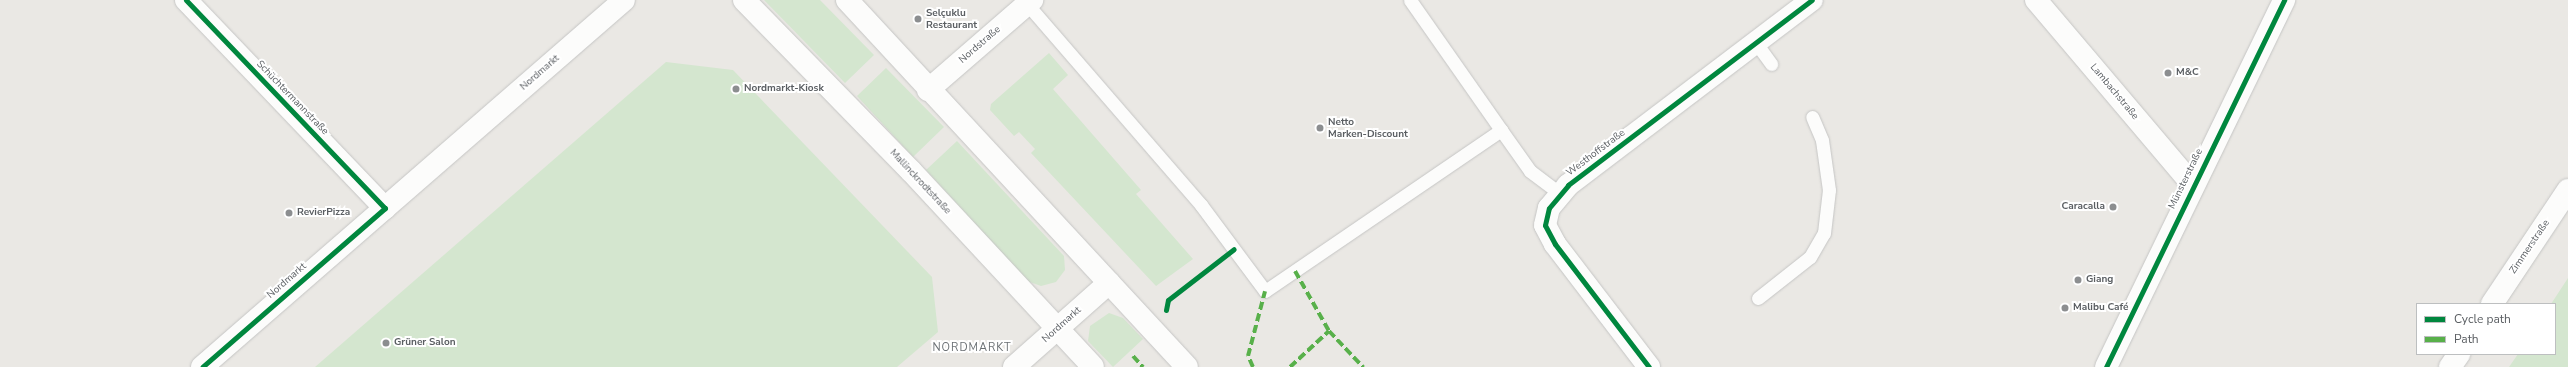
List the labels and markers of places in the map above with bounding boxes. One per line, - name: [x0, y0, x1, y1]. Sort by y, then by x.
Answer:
- place label: Selçuklu Restaurant: [926, 7, 977, 30]
- marker: Selçuklu Restaurant: [913, 14, 923, 24]
- place label: M&C: [2176, 67, 2199, 79]
- marker: M&C: [2163, 68, 2173, 78]
- place label: Nordmarkt-Kiosk: [744, 83, 824, 95]
- marker: Nordmarkt-Kiosk: [731, 84, 741, 94]
- place label: Netto Marken-Discount: [1328, 116, 1408, 140]
- marker: Netto Marken-Discount: [1315, 123, 1325, 133]
- place label: Caracalla: [2062, 201, 2105, 213]
- marker: Caracalla: [2108, 202, 2118, 212]
- place label: RevierPizza: [297, 207, 350, 219]
- marker: RevierPizza: [284, 208, 294, 218]
- place label: Giang: [2086, 274, 2113, 286]
- marker: Giang: [2073, 275, 2083, 285]
- place label: Malibu Café: [2073, 302, 2128, 314]
- marker: Malibu Café: [2060, 303, 2070, 313]
- place label: Grüner Salon: [394, 337, 455, 349]
- marker: Grüner Salon: [381, 338, 391, 348]

